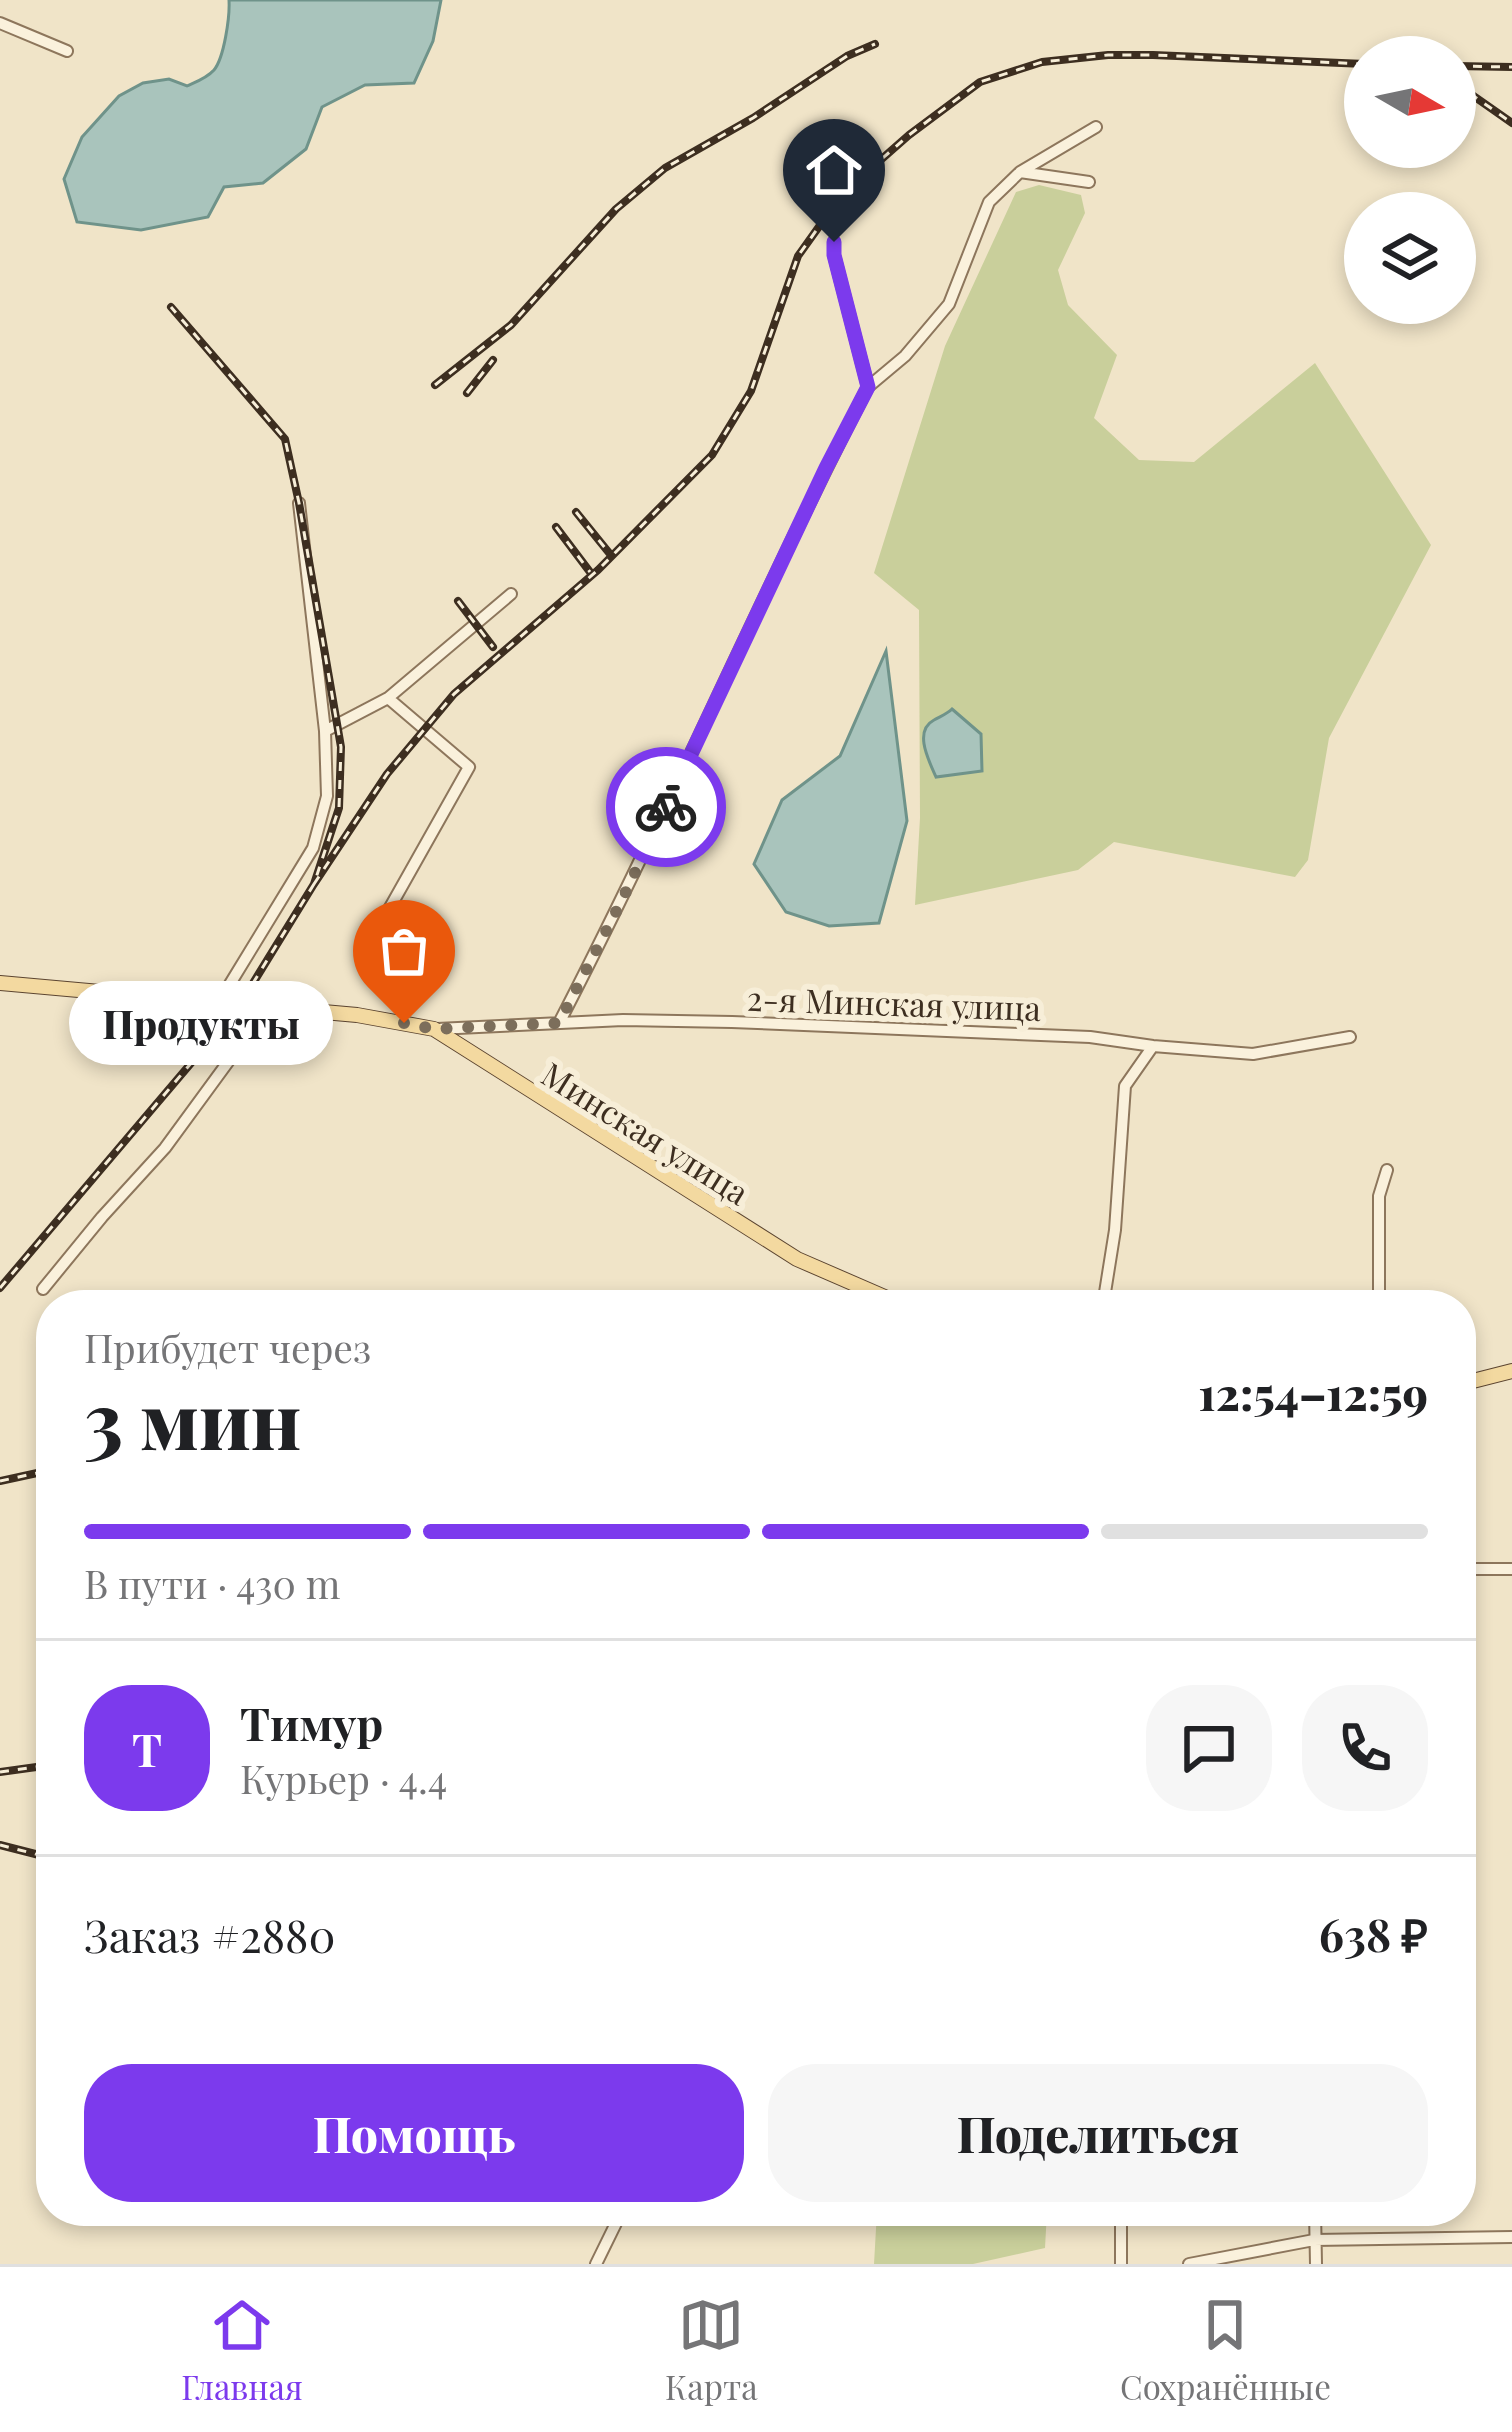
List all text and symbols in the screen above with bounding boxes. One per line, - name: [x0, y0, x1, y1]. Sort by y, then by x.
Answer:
- north arrow: [1344, 36, 1476, 168]
- map controls: [1344, 36, 1476, 324]
- pin: [783, 119, 885, 242]
- icon: home: [801, 137, 867, 203]
- button: layers: [1344, 192, 1476, 324]
- courier: [606, 747, 726, 867]
- icon: bike: [633, 774, 699, 840]
- pin: [353, 900, 455, 1023]
- icon: bag: [371, 918, 437, 984]
- street label: 2-я Минская улица: [746, 975, 1042, 1029]
- callout: Продукты: [68, 981, 332, 1065]
- text: Продукты: [102, 997, 300, 1049]
- street label: Минская улица: [534, 1051, 758, 1213]
- text: Прибудет через: [84, 1321, 371, 1373]
- text: 12:54–12:59: [1198, 1362, 1428, 1422]
- text: 3 мин: [84, 1366, 301, 1470]
- text: В пути · 430 m: [84, 1557, 340, 1609]
- button: chat: [1146, 1685, 1272, 1811]
- button: phone: [1302, 1685, 1428, 1811]
- text: Тимур: [240, 1692, 383, 1752]
- text: Т: [132, 1718, 162, 1778]
- text: Курьер · 4.4: [240, 1752, 447, 1804]
- text: 638 ₽: [1319, 1903, 1428, 1963]
- text: Заказ #2880: [84, 1904, 336, 1964]
- button: Помощь: [84, 2064, 744, 2202]
- button: Поделиться: [768, 2064, 1428, 2202]
- tab: Главная: [181, 2292, 303, 2408]
- tab: Карта: [665, 2292, 758, 2408]
- tab: Сохранённые: [1120, 2292, 1331, 2408]

